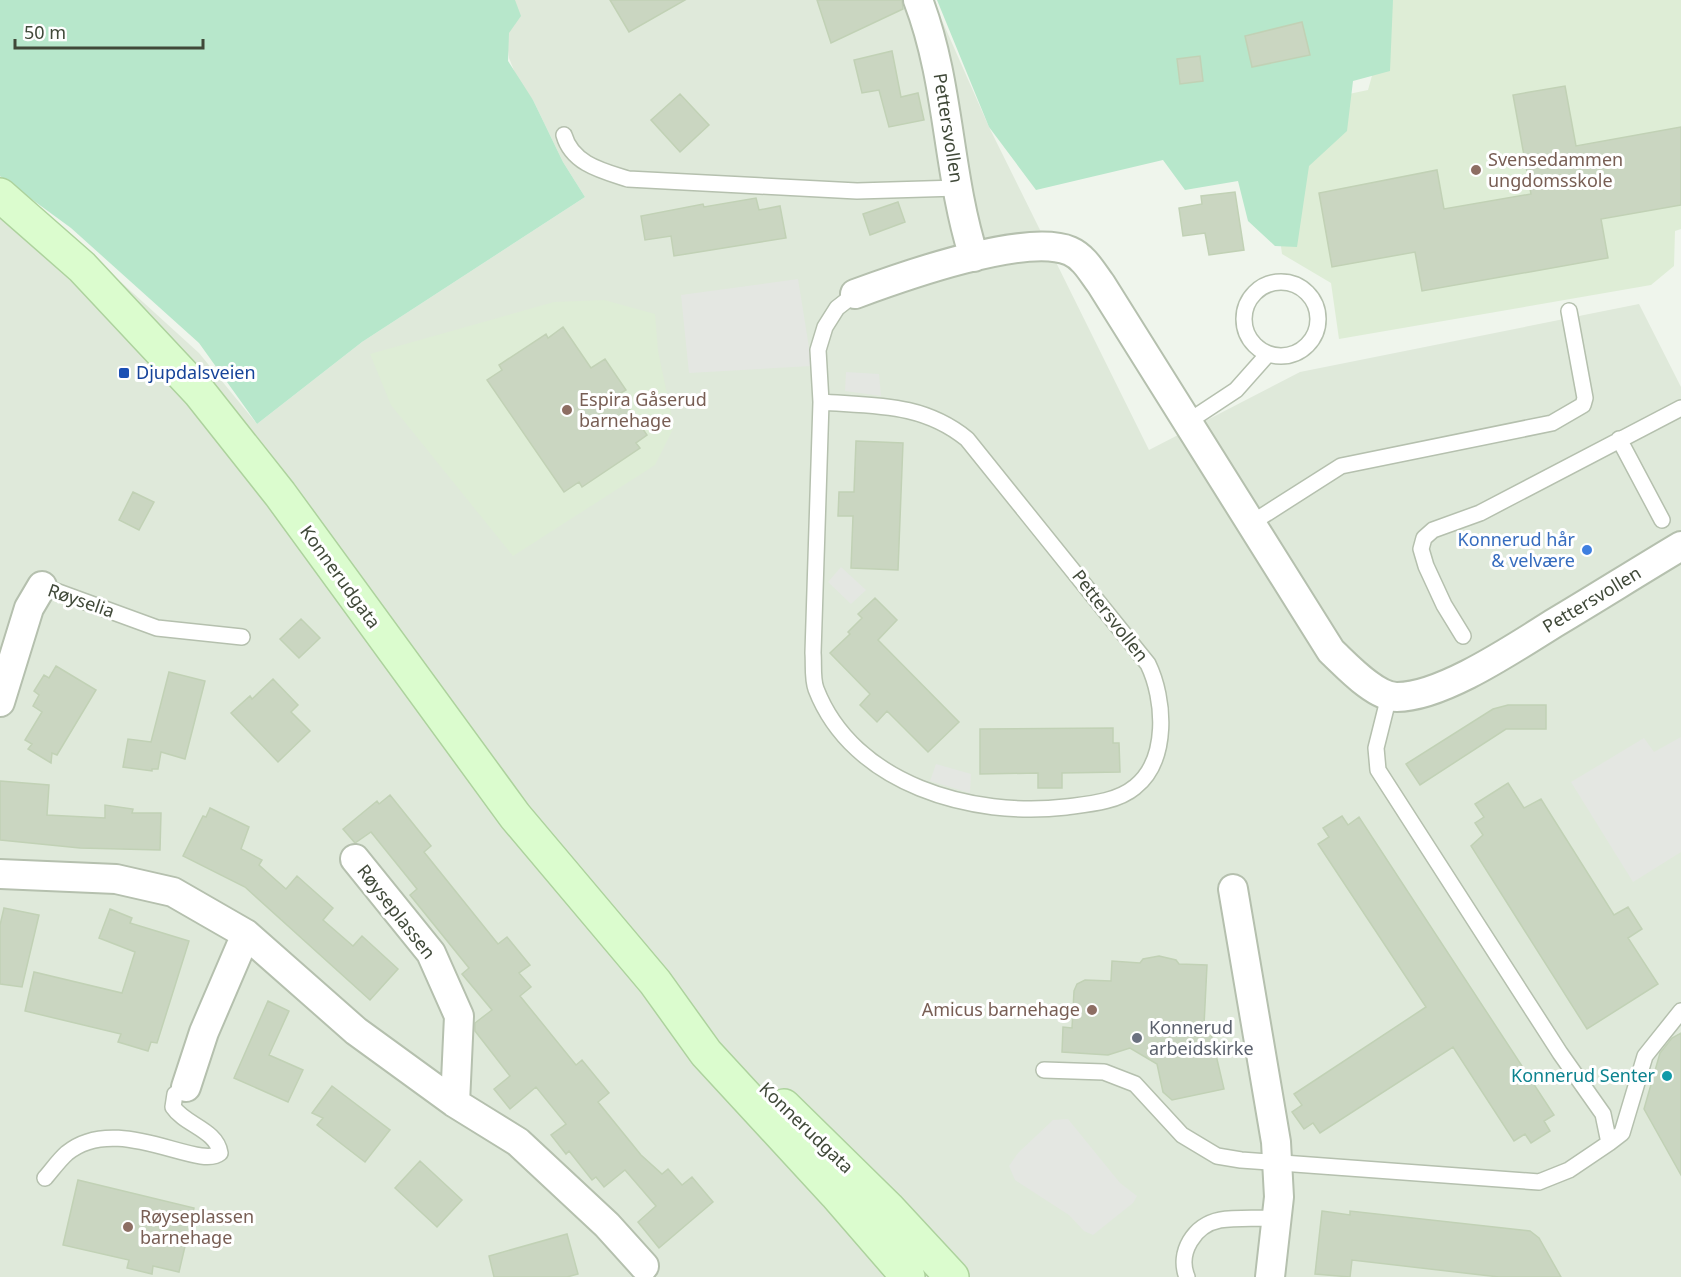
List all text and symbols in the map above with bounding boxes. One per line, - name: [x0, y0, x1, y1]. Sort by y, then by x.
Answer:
- scale bar: [15, 12, 202, 50]
- text: 50 m: [24, 20, 66, 44]
- street label: Pettersvollen: [928, 71, 970, 184]
- place label: Svensedammen ungdomsskole: [1488, 147, 1623, 192]
- marker: Svensedammen ungdomsskole: [1469, 163, 1483, 177]
- place label: Djupdalsveien: [136, 360, 256, 384]
- marker: Djupdalsveien: [117, 366, 131, 380]
- place label: Espira Gåserud barnehage: [579, 387, 707, 432]
- marker: Espira Gåserud barnehage: [560, 403, 574, 417]
- street label: Konnerudgata: [295, 520, 386, 633]
- place label: Konnerud hår & velvære: [1458, 527, 1576, 572]
- marker: Konnerud hår & velvære: [1580, 543, 1594, 557]
- street label: Pettersvollen: [1538, 560, 1645, 638]
- street label: Pettersvollen: [1067, 564, 1154, 666]
- street label: Røyselia: [45, 577, 118, 623]
- street label: Røyseplassen: [352, 859, 441, 964]
- place label: Amicus barnehage: [922, 997, 1080, 1021]
- marker: Amicus barnehage: [1085, 1003, 1099, 1017]
- place label: Konnerud arbeidskirke: [1149, 1015, 1254, 1060]
- marker: Konnerud arbeidskirke: [1130, 1031, 1144, 1045]
- place label: Konnerud Senter: [1511, 1063, 1656, 1087]
- marker: Konnerud Senter: [1660, 1069, 1674, 1083]
- street label: Konnerudgata: [755, 1076, 859, 1178]
- place label: Røyseplassen barnehage: [140, 1204, 254, 1249]
- marker: Røyseplassen barnehage: [121, 1220, 135, 1234]

